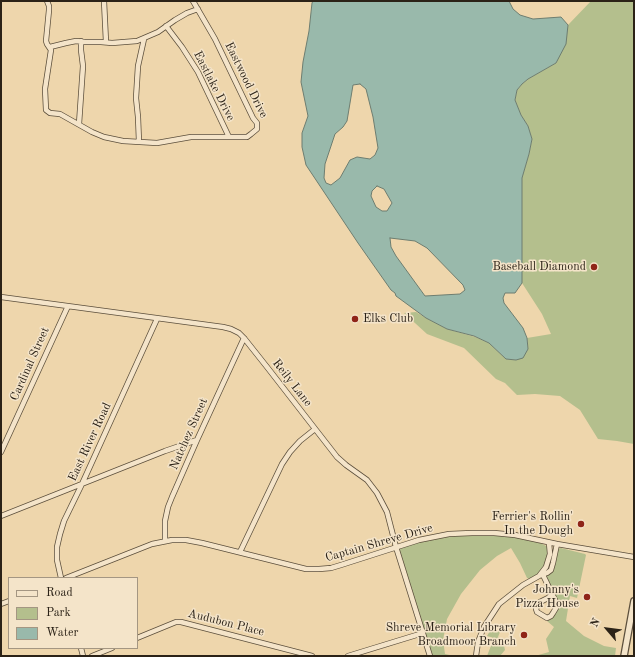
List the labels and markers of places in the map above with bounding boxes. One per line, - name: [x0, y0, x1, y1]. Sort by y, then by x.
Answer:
- place label: Baseball Diamond: [492, 260, 586, 274]
- marker: Baseball Diamond: [589, 262, 599, 272]
- place label: Elks Club: [363, 312, 413, 326]
- marker: Elks Club: [350, 314, 360, 324]
- place label: Ferrier's Rollin' In the Dough: [492, 510, 573, 538]
- marker: Ferrier's Rollin' In the Dough: [576, 519, 586, 529]
- place label: Johnny's Pizza House: [515, 583, 579, 611]
- marker: Johnny's Pizza House: [582, 592, 592, 602]
- place label: Shreve Memorial Library Broadmoor Branch: [386, 621, 516, 649]
- marker: Shreve Memorial Library Broadmoor Branch: [519, 630, 529, 640]

